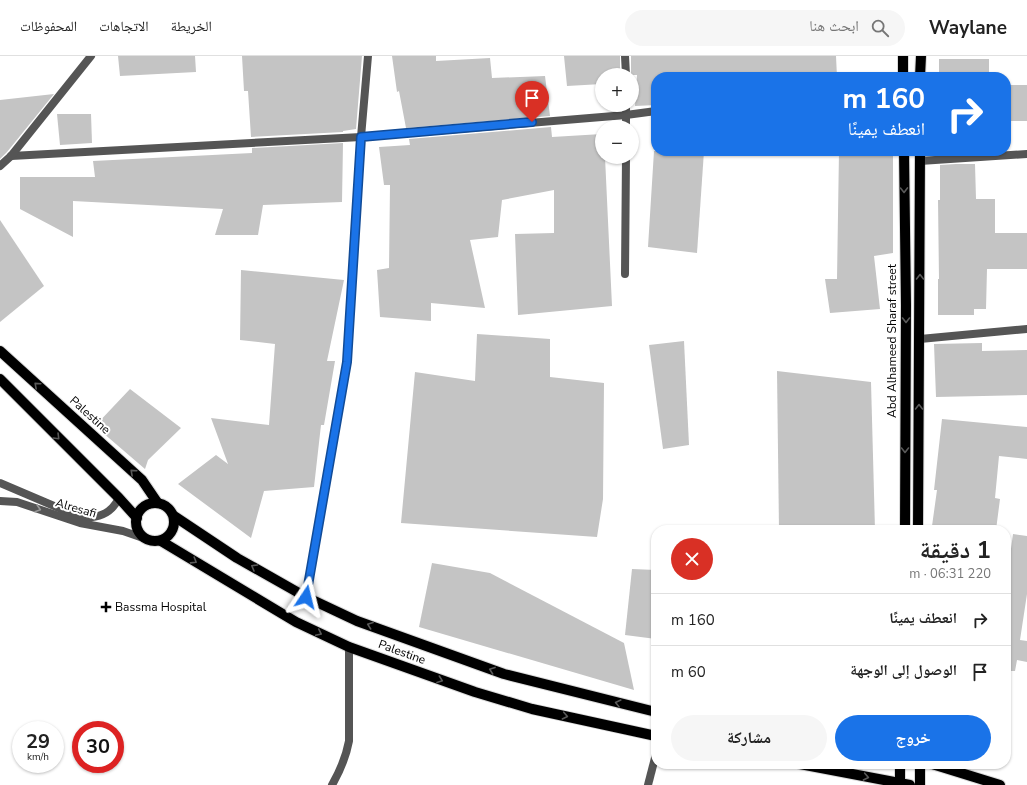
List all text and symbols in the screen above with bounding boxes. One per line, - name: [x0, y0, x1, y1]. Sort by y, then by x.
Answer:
- search box: [625, 10, 905, 46]
- text: Waylane: [929, 15, 1007, 41]
- text: ابحث هنا: [809, 16, 859, 36]
- text: المحفوظات: [20, 17, 77, 36]
- text: الاتجاهات: [99, 17, 149, 36]
- text: الخريطة: [171, 17, 212, 36]
- icon: search: [869, 17, 891, 39]
- map controls: [595, 68, 639, 164]
- button: +: [595, 68, 639, 112]
- text: 160 m: [842, 80, 925, 118]
- pin: [515, 81, 549, 122]
- icon: arrive: [521, 87, 543, 109]
- icon: right: [939, 88, 991, 140]
- text: انعطف يمينًا: [848, 117, 925, 141]
- button: −: [595, 120, 639, 164]
- one-way arrow: [900, 187, 908, 193]
- street label: Abd Alhameed Sharaf street: [884, 263, 900, 418]
- one-way arrow: [916, 274, 924, 280]
- one-way arrow: [902, 317, 910, 323]
- one-way arrow: [34, 382, 42, 389]
- street label: Palestine: [66, 393, 114, 437]
- one-way arrow: [915, 404, 923, 410]
- one-way arrow: [52, 432, 60, 439]
- one-way arrow: [901, 447, 909, 453]
- one-way arrow: [131, 469, 138, 476]
- street label: Alresafi: [54, 495, 98, 521]
- one-way arrow: [34, 504, 41, 513]
- text: 1 دقيقة: [920, 534, 991, 566]
- button: close: [671, 538, 713, 580]
- one-way arrow: [190, 557, 197, 564]
- one-way arrow: [251, 565, 258, 572]
- text: 220 m · 06:31: [909, 565, 991, 583]
- position arrow: [285, 576, 327, 618]
- place label: Bassma Hospital: [115, 599, 207, 615]
- marker: Bassma Hospital: [100, 601, 112, 613]
- text: انعطف يمينًا: [889, 608, 957, 628]
- icon: right: [969, 609, 991, 631]
- text: 160 m: [671, 610, 715, 630]
- one-way arrow: [367, 622, 374, 630]
- one-way arrow: [315, 628, 322, 636]
- street label: Palestine: [376, 636, 428, 668]
- text: الوصول إلى الوجهة: [850, 660, 957, 680]
- icon: arrive: [969, 661, 991, 683]
- text: 60 m: [671, 662, 706, 682]
- one-way arrow: [489, 666, 496, 674]
- one-way arrow: [437, 675, 444, 683]
- one-way arrow: [615, 699, 622, 708]
- one-way arrow: [562, 711, 568, 719]
- button: مشاركة: [671, 715, 827, 761]
- button: خروج: [835, 715, 991, 761]
- speed limit sign: 30: [72, 721, 124, 773]
- text: 29: [26, 728, 50, 755]
- text: km/h: [27, 750, 49, 764]
- one-way arrow: [863, 772, 869, 780]

